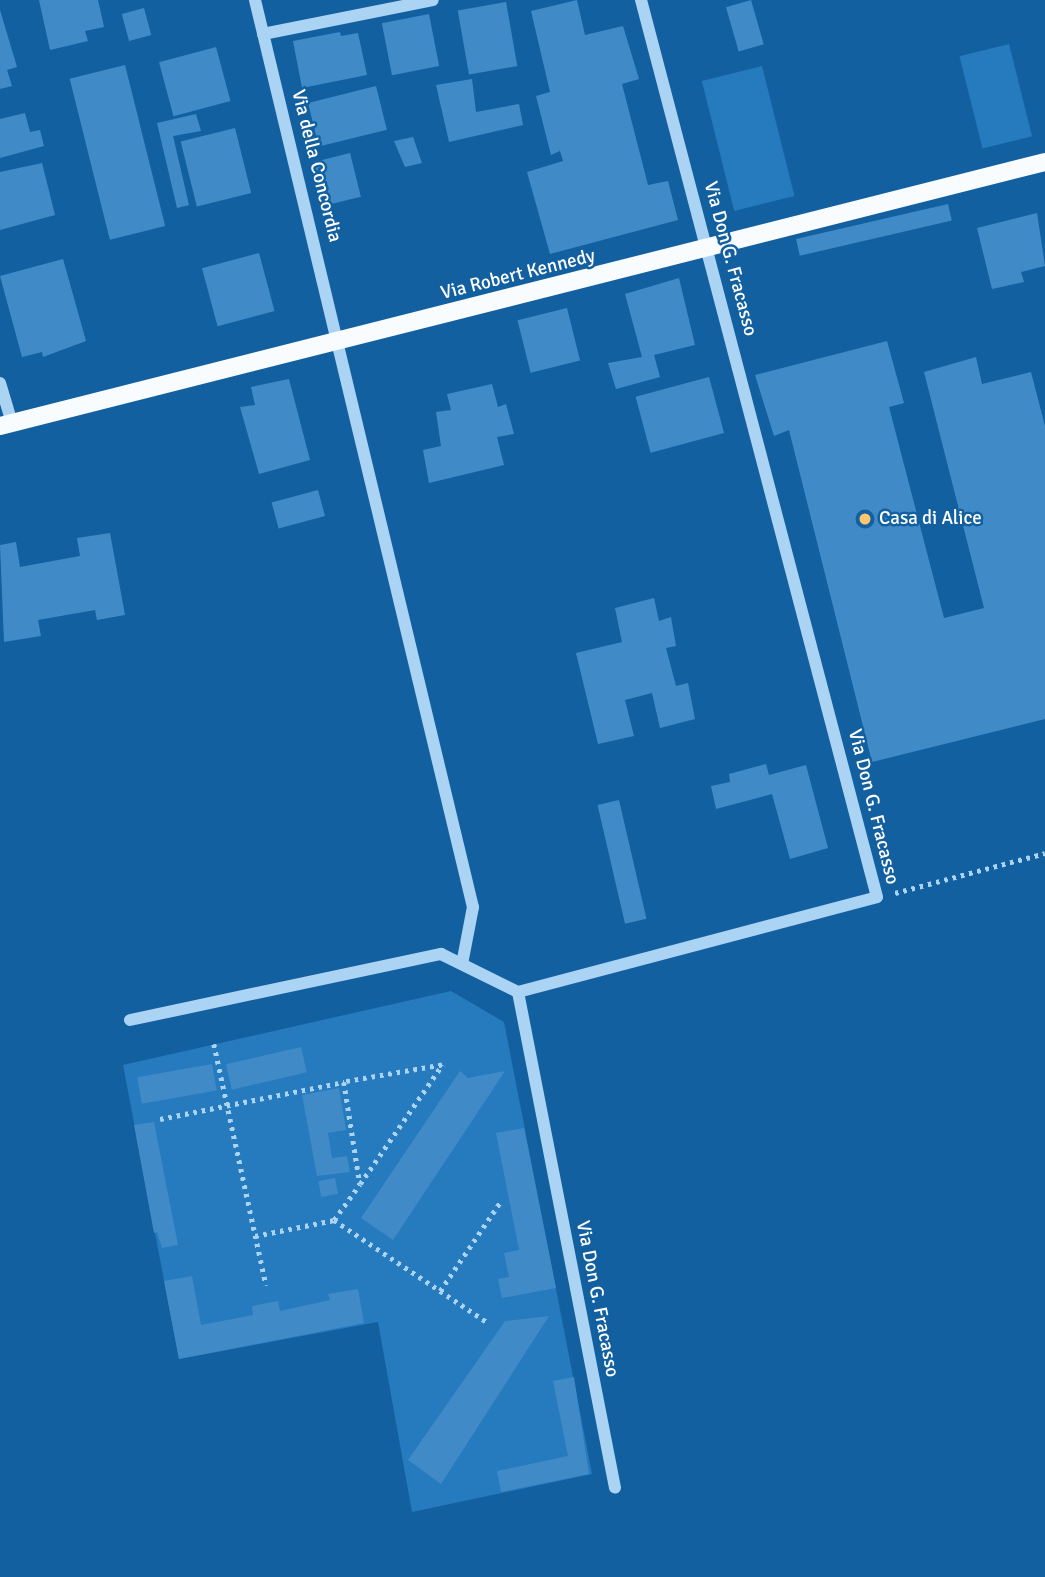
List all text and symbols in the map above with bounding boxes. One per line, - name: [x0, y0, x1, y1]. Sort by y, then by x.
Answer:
- street label: Via della Concordia: [286, 87, 346, 245]
- street label: Via Don G. Fracasso: [698, 179, 762, 339]
- street label: Via Robert Kennedy: [438, 245, 598, 305]
- place label: Casa di Alice: [879, 508, 982, 530]
- marker: Casa di Alice: [857, 511, 873, 527]
- street label: Via Don G. Fracasso: [843, 727, 903, 887]
- street label: Via Don G. Fracasso: [571, 1219, 623, 1379]

